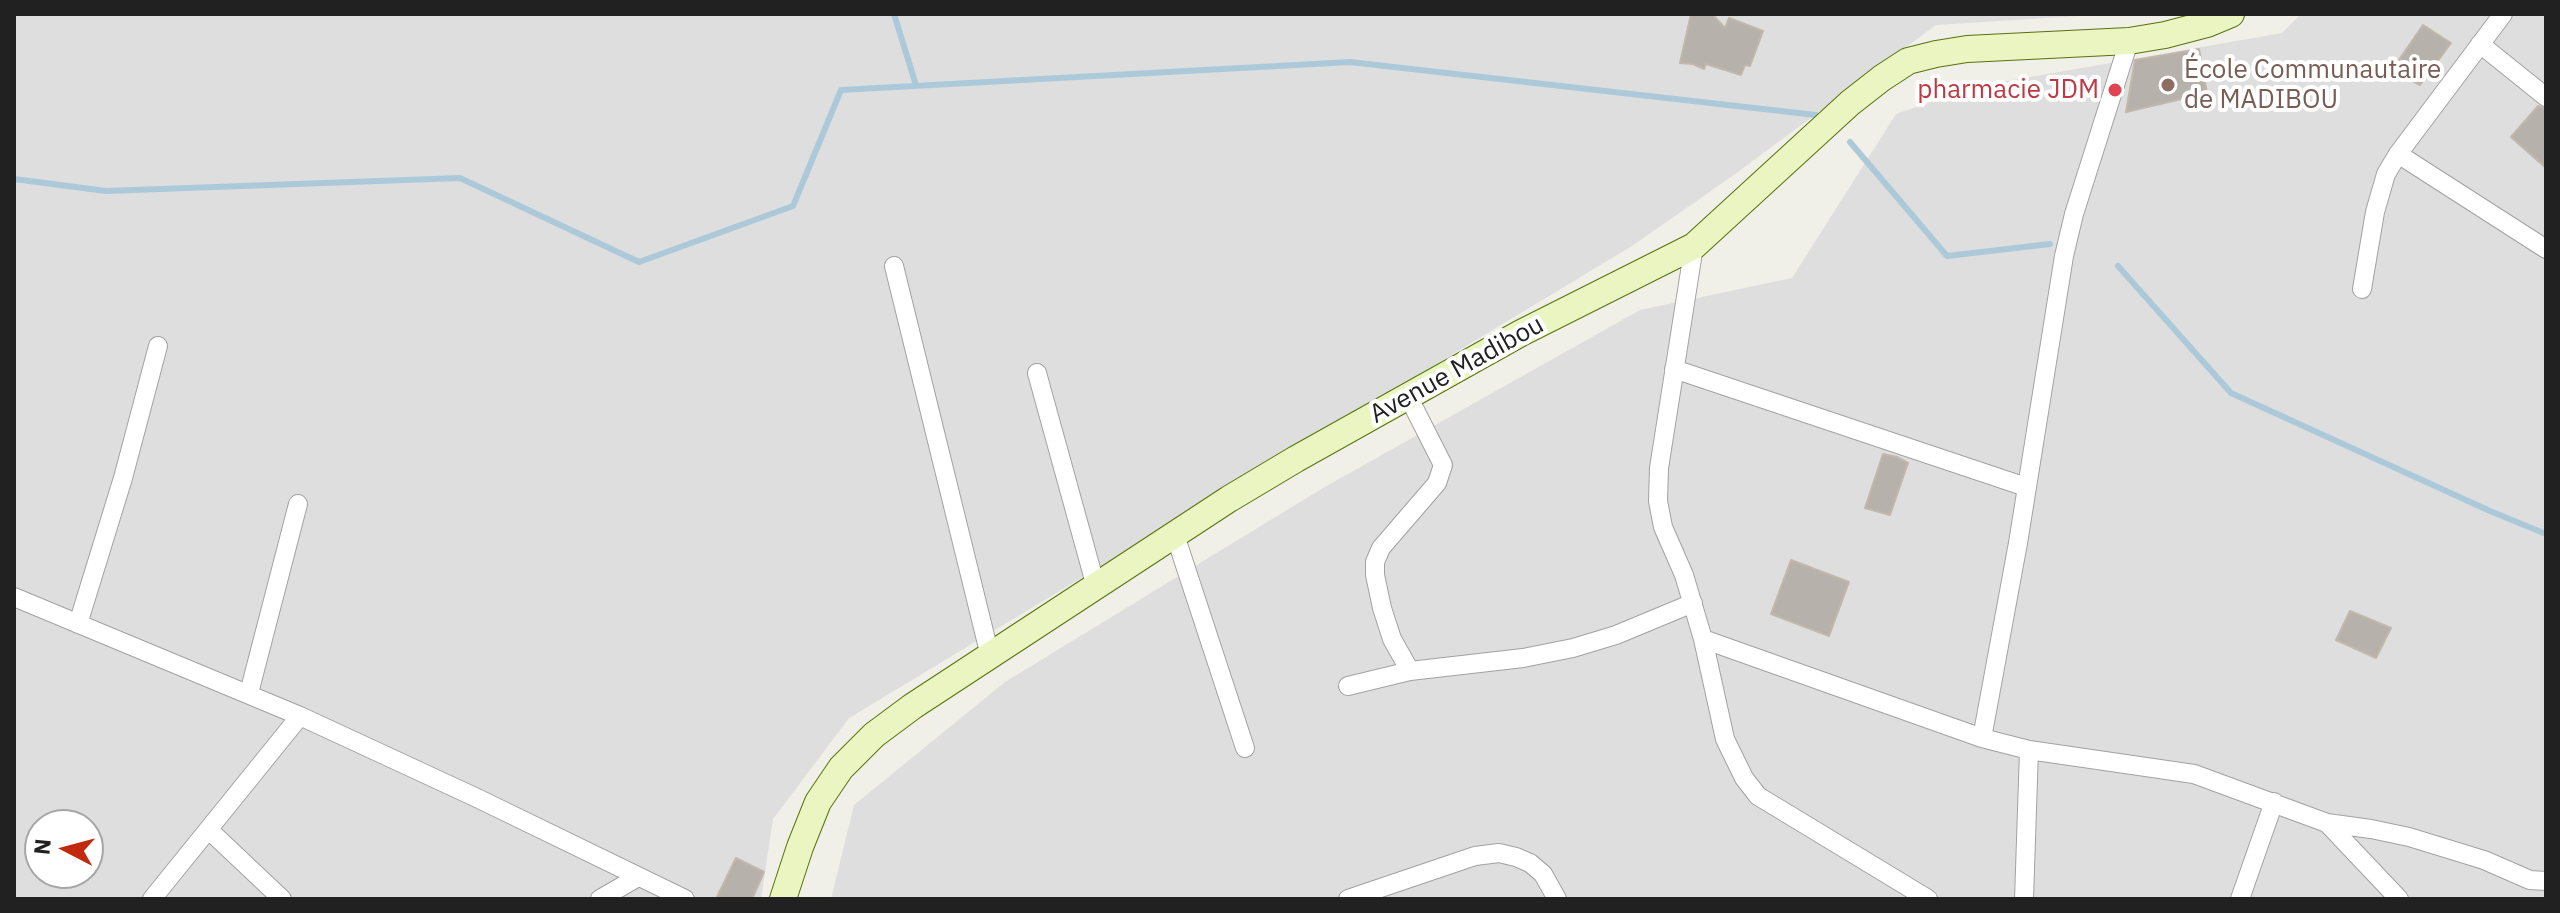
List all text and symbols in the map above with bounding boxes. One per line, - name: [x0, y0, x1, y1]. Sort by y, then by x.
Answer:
- place label: École Communautaire de MADIBOU: [2184, 54, 2441, 116]
- place label: pharmacie JDM: [1917, 74, 2099, 106]
- marker: École Communautaire de MADIBOU: [2159, 76, 2177, 94]
- marker: pharmacie JDM: [2106, 81, 2124, 99]
- street label: Avenue Madibou: [1365, 309, 1549, 431]
- north arrow: [24, 809, 104, 889]
- text: N: [26, 837, 57, 856]

